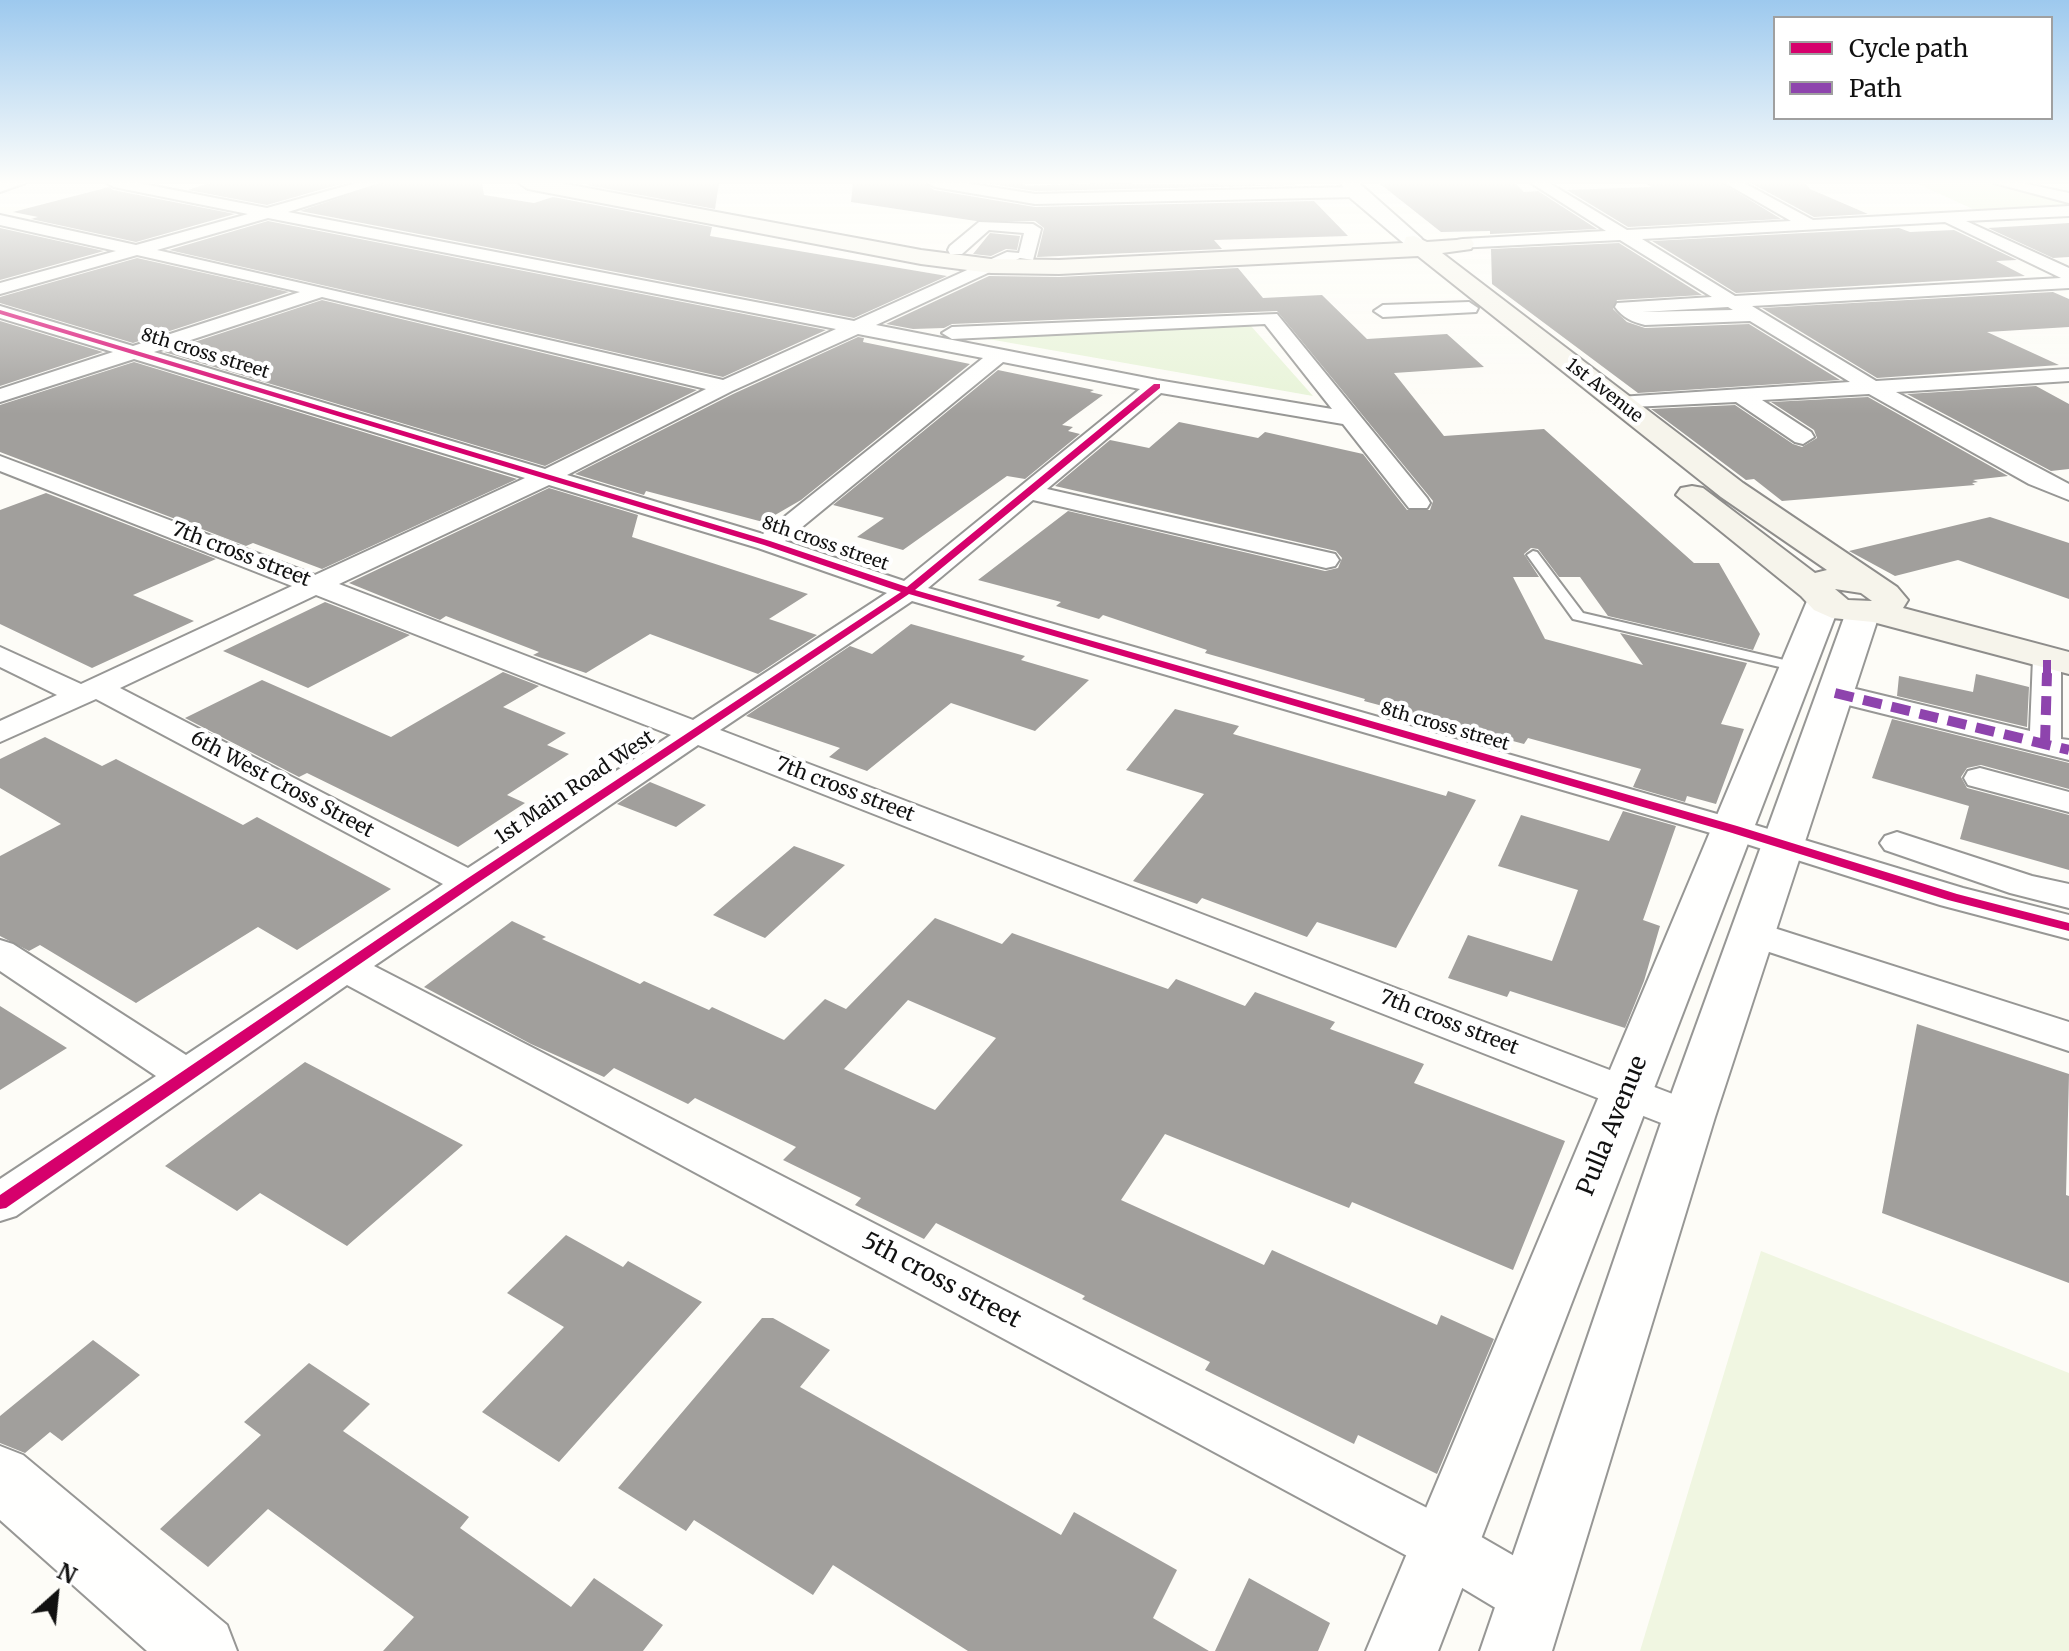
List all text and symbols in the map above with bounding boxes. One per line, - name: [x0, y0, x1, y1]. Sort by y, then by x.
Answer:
- legend: [1773, 16, 2053, 120]
- text: Cycle path: [1849, 33, 1968, 64]
- text: Path: [1849, 73, 1902, 104]
- street label: 8th cross street: [138, 324, 272, 384]
- street label: 1st Avenue: [1561, 354, 1647, 428]
- street label: 8th cross street: [759, 512, 891, 576]
- street label: 7th cross street: [168, 518, 314, 592]
- street label: 8th cross street: [1378, 698, 1512, 756]
- street label: 1st Main Road West: [491, 726, 659, 850]
- street label: 6th West Cross Street: [186, 727, 378, 843]
- street label: 7th cross street: [772, 753, 918, 827]
- street label: 7th cross street: [1376, 986, 1522, 1060]
- street label: Pulla Avenue: [1572, 1052, 1654, 1200]
- street label: 5th cross street: [857, 1227, 1025, 1335]
- north arrow: [16, 1555, 96, 1635]
- text: N: [53, 1557, 81, 1590]

